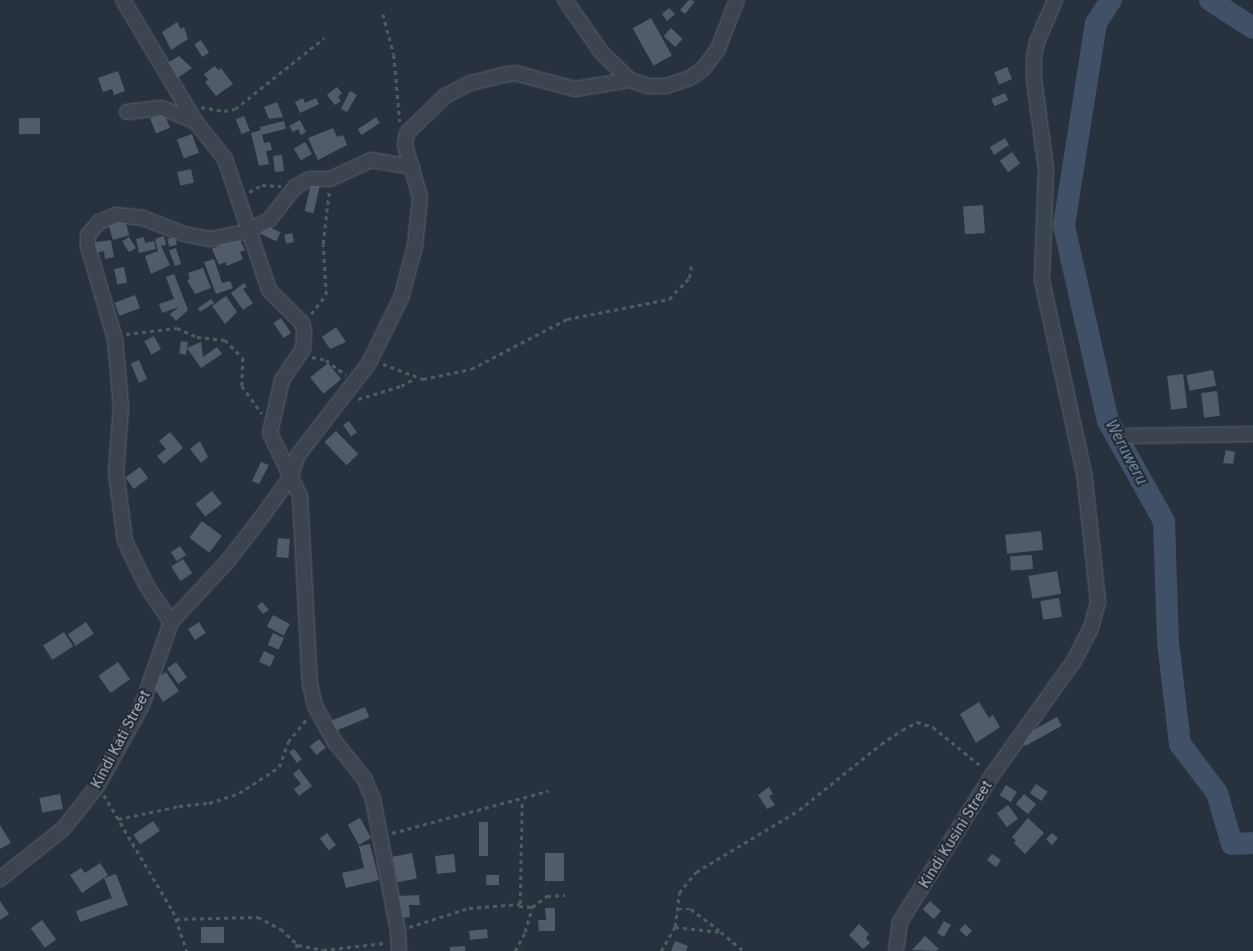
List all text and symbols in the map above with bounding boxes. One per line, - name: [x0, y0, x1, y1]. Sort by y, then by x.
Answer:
- water label: Weruweru: [1102, 416, 1152, 488]
- street label: Kindi Kati Street: [87, 687, 153, 791]
- street label: Kindi Kusini Street: [915, 777, 995, 891]

